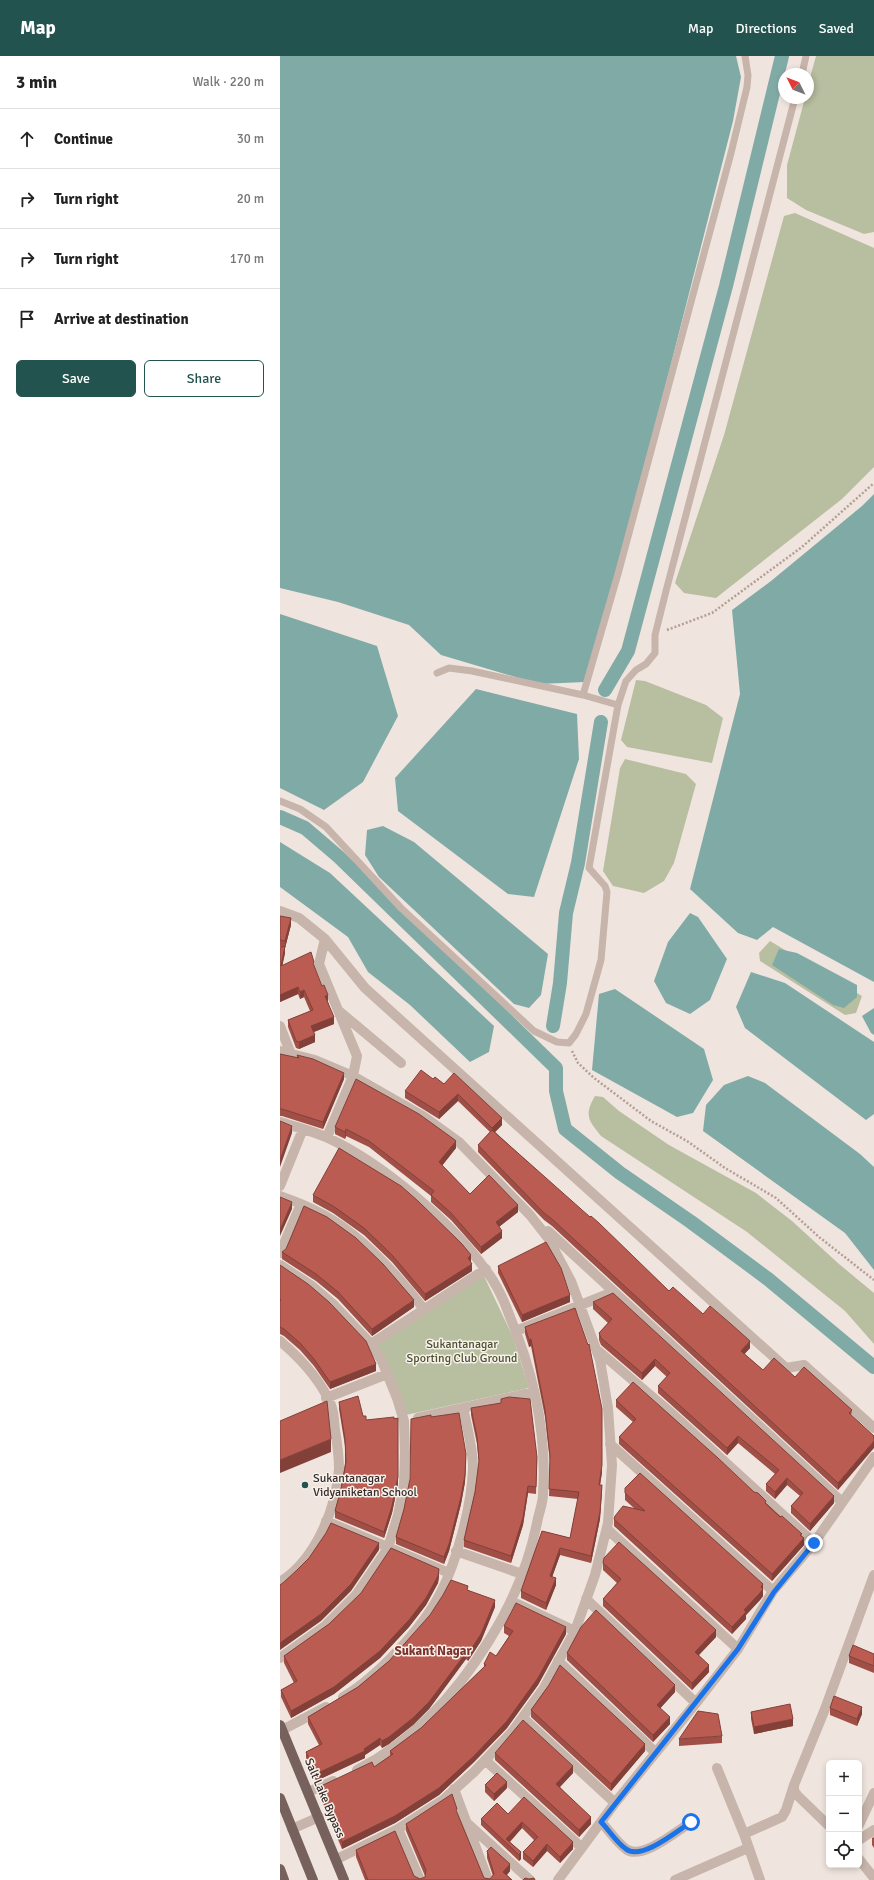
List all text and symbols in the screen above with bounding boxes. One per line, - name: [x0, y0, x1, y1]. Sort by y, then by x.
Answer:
- text: Map: [20, 16, 56, 40]
- text: Map: [688, 20, 714, 37]
- text: Directions: [736, 20, 797, 37]
- text: Saved: [819, 20, 854, 37]
- north arrow: [778, 68, 814, 104]
- text: 3 min: [16, 72, 57, 93]
- text: Walk · 220 m: [193, 74, 264, 90]
- icon: ahead: [16, 128, 38, 150]
- text: Continue: [54, 130, 113, 148]
- text: 30 m: [237, 131, 264, 147]
- icon: right: [16, 188, 38, 210]
- text: Turn right: [54, 190, 119, 208]
- text: 20 m: [237, 191, 264, 207]
- icon: right: [16, 248, 38, 270]
- text: Turn right: [54, 250, 119, 268]
- text: 170 m: [230, 251, 264, 267]
- icon: arrive: [16, 308, 38, 330]
- text: Arrive at destination: [54, 310, 189, 328]
- button: Save: [16, 360, 136, 397]
- button: Share: [144, 360, 264, 397]
- park label: Sukantanagar Sporting Club Ground: [407, 1337, 517, 1366]
- place label: Sukantanagar Vidyaniketan School: [313, 1471, 417, 1500]
- marker: Sukantanagar Vidyaniketan School: [300, 1480, 310, 1490]
- route end: [805, 1534, 823, 1552]
- district label: Sukant Nagar: [394, 1643, 472, 1659]
- street label: Salt Lake Bypass: [301, 1756, 348, 1840]
- map controls: [826, 1760, 862, 1868]
- button: +: [826, 1760, 862, 1796]
- button: −: [826, 1796, 862, 1832]
- route start: [682, 1813, 700, 1831]
- button: locate: [826, 1832, 862, 1868]

